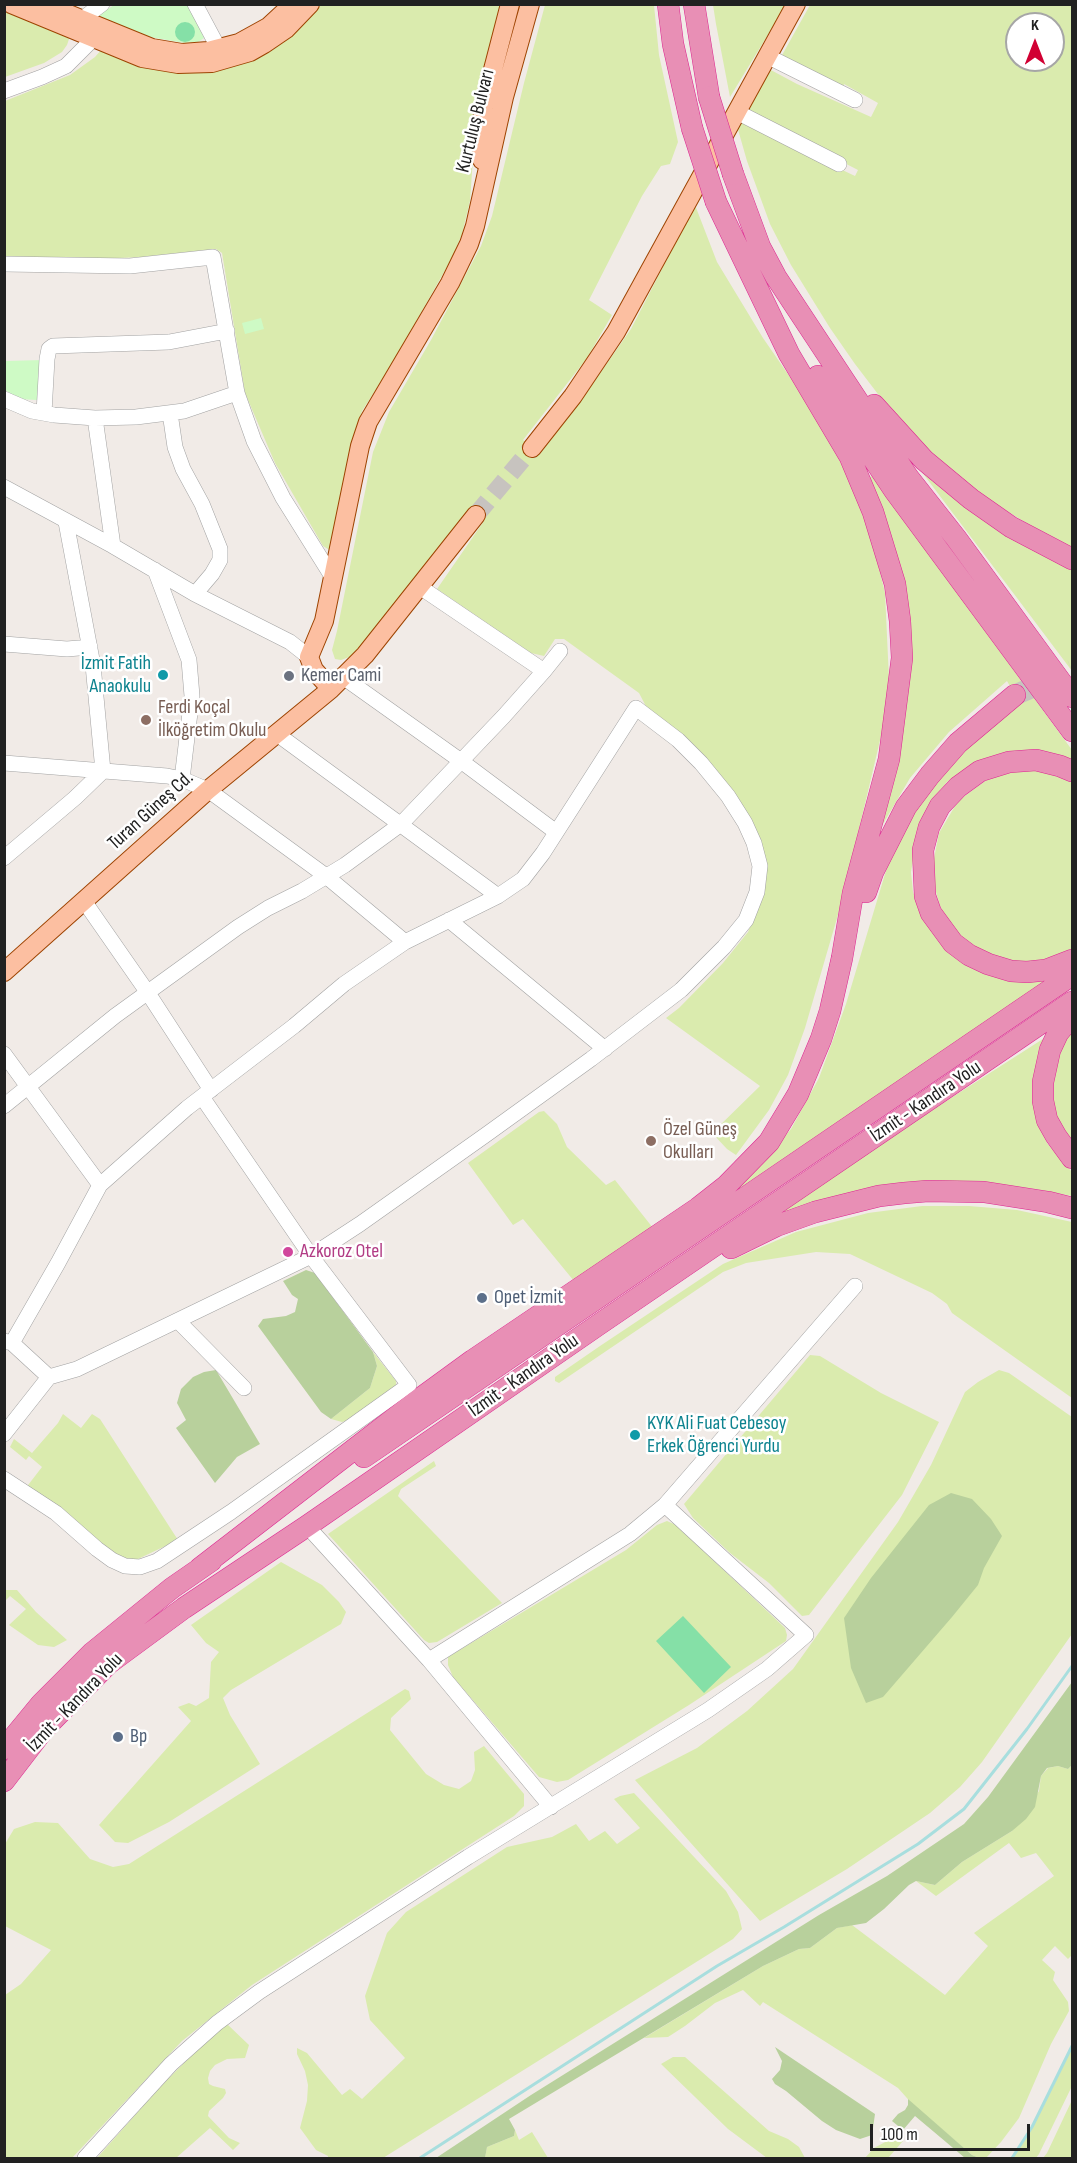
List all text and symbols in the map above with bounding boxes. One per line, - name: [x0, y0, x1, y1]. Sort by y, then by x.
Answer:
- north arrow: [1005, 12, 1065, 72]
- text: K: [1031, 16, 1039, 35]
- street label: Kurtuluş Bulvarı: [452, 67, 500, 175]
- place label: İzmit Fatih Anaokulu: [81, 652, 151, 699]
- place label: Kemer Cami: [301, 664, 381, 688]
- marker: İzmit Fatih Anaokulu: [156, 668, 170, 682]
- marker: Kemer Cami: [282, 669, 296, 683]
- place label: Ferdi Koçal İlköğretim Okulu: [158, 696, 266, 743]
- marker: Ferdi Koçal İlköğretim Okulu: [139, 713, 153, 727]
- street label: Turan Güneş Cd.: [103, 766, 199, 856]
- street label: İzmit - Kandıra Yolu: [866, 1056, 986, 1148]
- place label: Özel Güneş Okulları: [663, 1118, 737, 1165]
- marker: Özel Güneş Okulları: [644, 1134, 658, 1148]
- place label: Azkoroz Otel: [300, 1240, 383, 1264]
- marker: Azkoroz Otel: [281, 1245, 295, 1259]
- place label: Opet İzmit: [494, 1286, 563, 1310]
- marker: Opet İzmit: [475, 1291, 489, 1305]
- street label: İzmit - Kandıra Yolu: [464, 1329, 584, 1423]
- place label: KYK Ali Fuat Cebesoy Erkek Öğrenci Yurdu: [647, 1412, 786, 1459]
- marker: KYK Ali Fuat Cebesoy Erkek Öğrenci Yurdu: [628, 1428, 642, 1442]
- street label: İzmit - Kandıra Yolu: [22, 1648, 128, 1758]
- place label: Bp: [130, 1725, 147, 1749]
- marker: Bp: [111, 1730, 125, 1744]
- scale bar: [873, 2112, 1034, 2150]
- text: 100 m: [881, 2124, 918, 2145]

